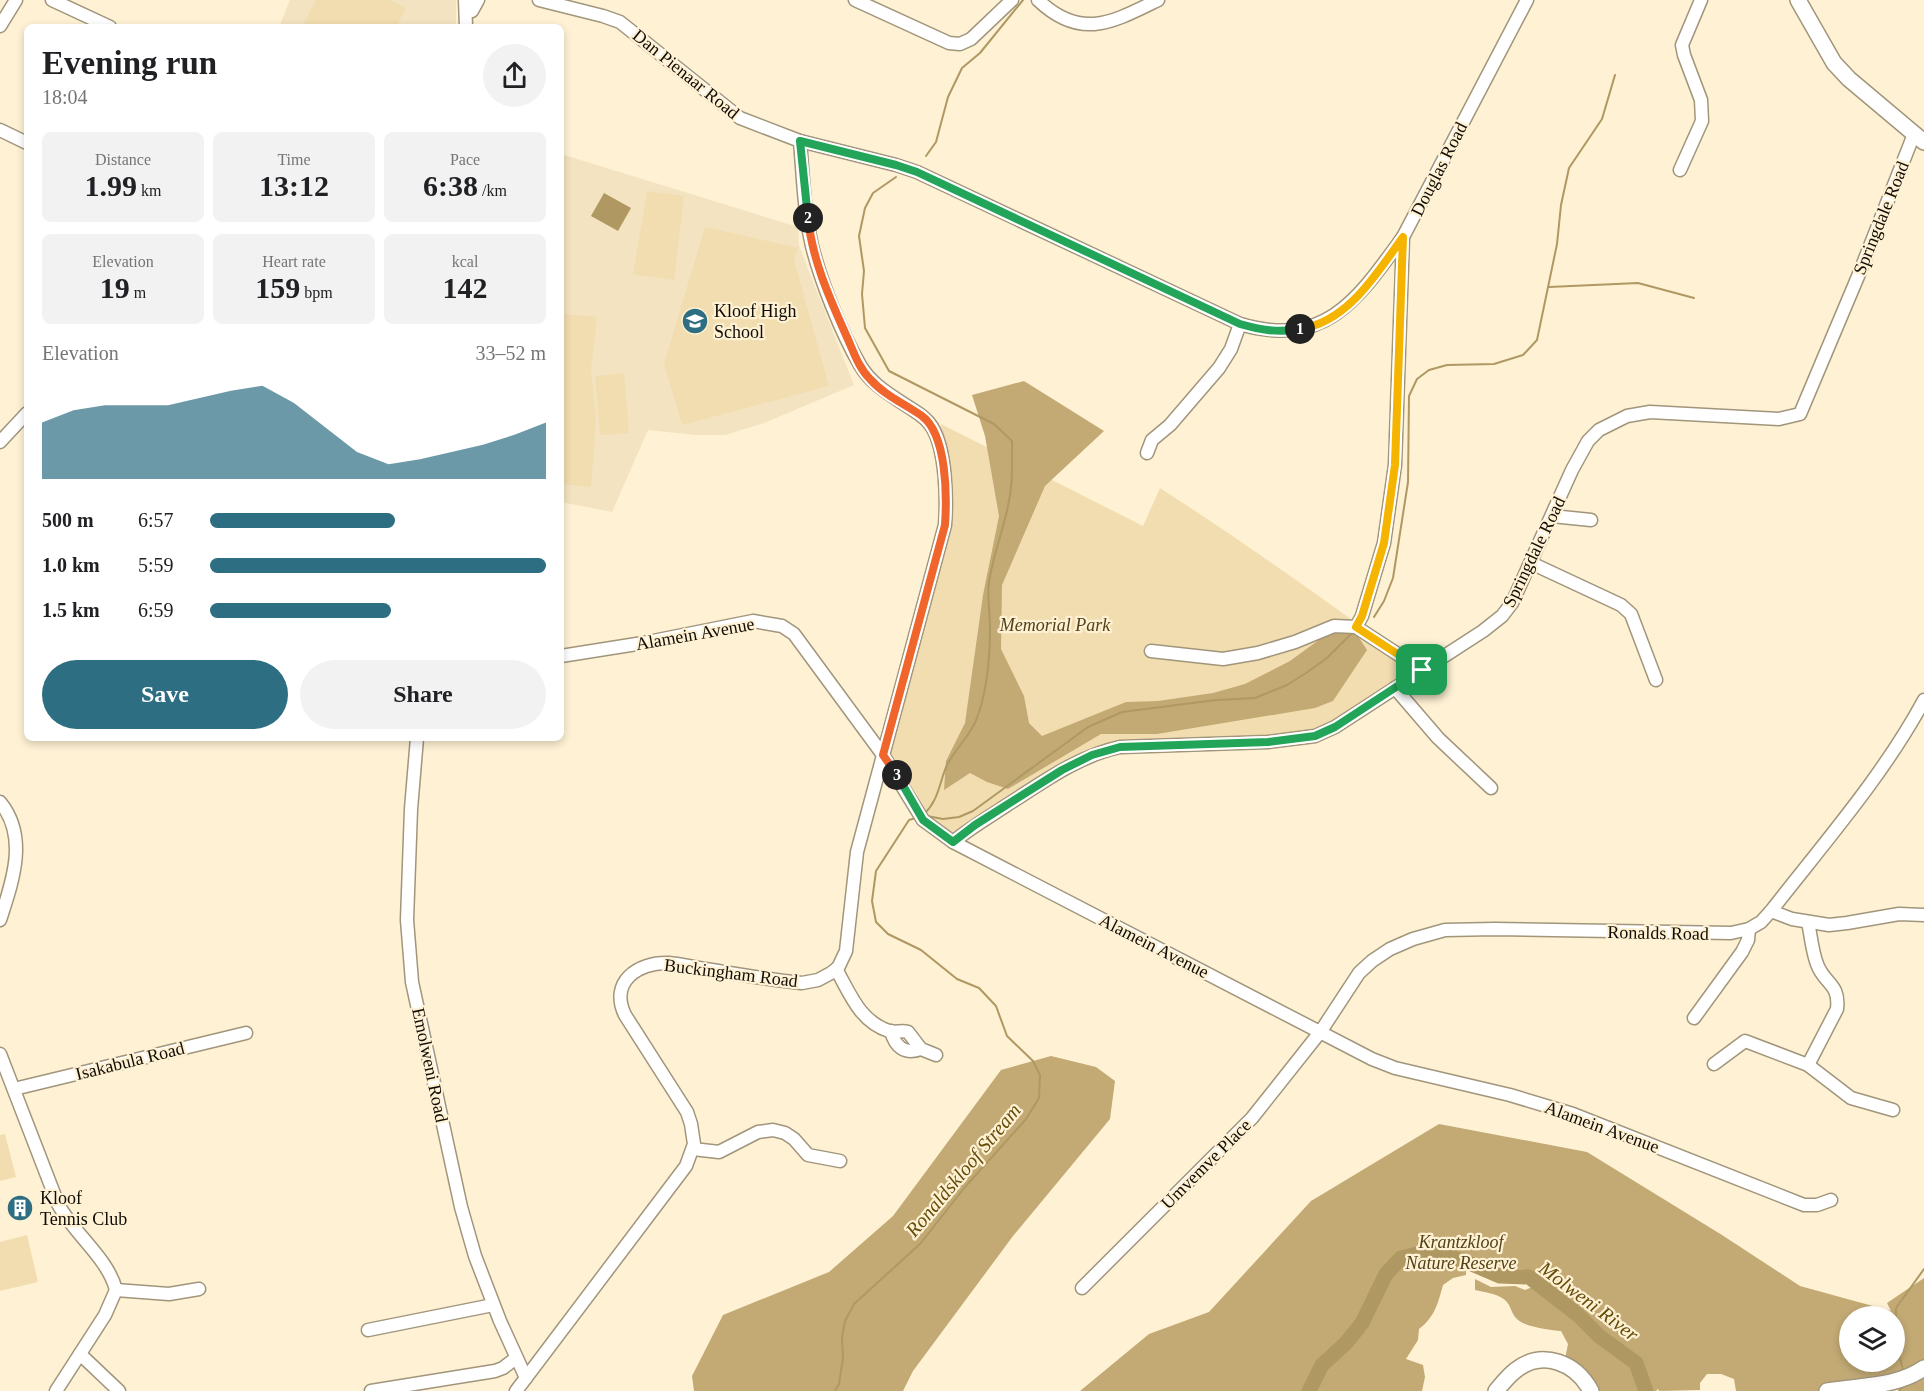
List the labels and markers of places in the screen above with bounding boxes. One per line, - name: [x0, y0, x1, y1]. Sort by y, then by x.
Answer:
- pin: 2: [793, 203, 823, 233]
- place label: Kloof High School: [714, 301, 797, 342]
- school or university icon: Kloof High School: [680, 306, 710, 336]
- pin: 1: [1285, 314, 1315, 344]
- pin: [1396, 644, 1447, 695]
- pin: 3: [882, 760, 912, 790]
- place label: Kloof Tennis Club: [40, 1188, 127, 1229]
- building icon: Kloof Tennis Club: [5, 1193, 35, 1223]

